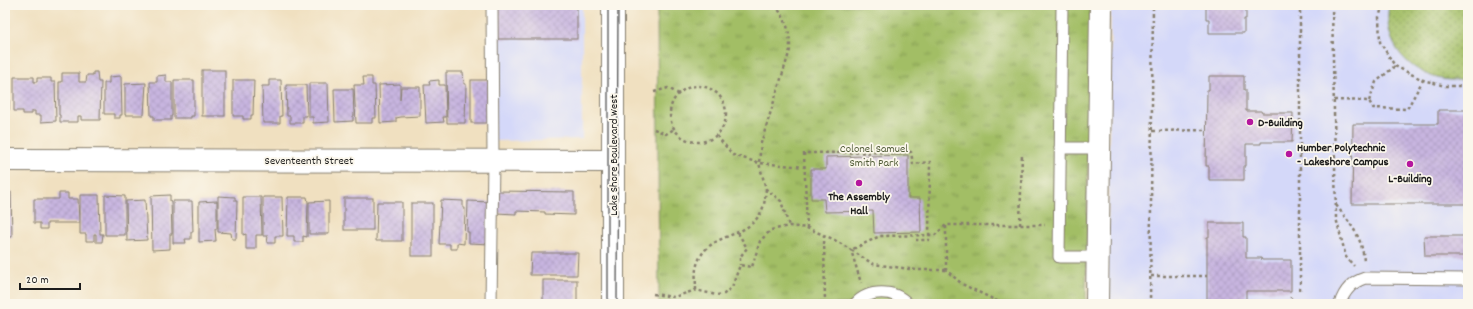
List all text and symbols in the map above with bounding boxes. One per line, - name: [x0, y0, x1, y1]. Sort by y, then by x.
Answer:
- street label: Lake Shore Boulevard West: [606, 94, 623, 216]
- place label: D-Building: [1258, 115, 1303, 132]
- marker: D-Building: [1245, 117, 1255, 127]
- place label: Humber Polytechnic - Lakeshore Campus: [1297, 140, 1389, 171]
- park label: Colonel Samuel Smith Park: [840, 141, 908, 172]
- marker: Humber Polytechnic - Lakeshore Campus: [1284, 149, 1294, 159]
- street label: Seventeenth Street: [265, 153, 354, 170]
- marker: L-Building: [1405, 159, 1415, 169]
- place label: L-Building: [1388, 171, 1432, 188]
- marker: The Assembly Hall: [854, 178, 864, 188]
- place label: The Assembly Hall: [828, 189, 891, 220]
- scale bar: [20, 265, 80, 291]
- text: 20 m: [26, 272, 49, 289]

